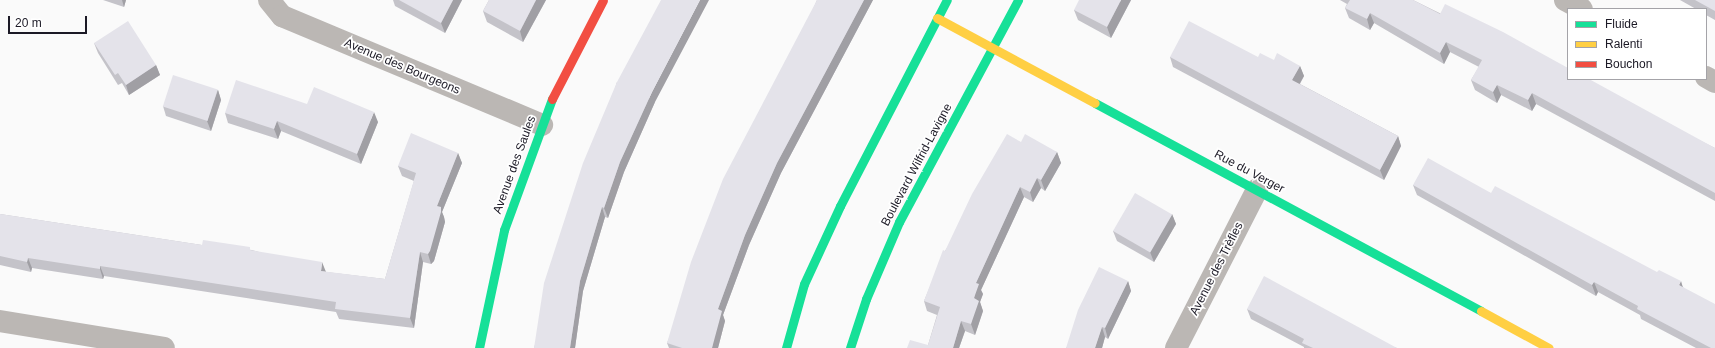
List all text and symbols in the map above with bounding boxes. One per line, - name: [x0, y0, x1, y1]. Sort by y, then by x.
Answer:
- scale bar: [10, 8, 89, 34]
- legend: [1567, 8, 1707, 80]
- text: 20 m: [15, 16, 42, 30]
- text: Fluide: [1605, 17, 1638, 31]
- street label: Avenue des Bourgeons: [342, 36, 462, 98]
- text: Ralenti: [1605, 37, 1642, 51]
- text: Bouchon: [1605, 57, 1652, 71]
- street label: Boulevard Wilfrid-Lavigne: [879, 101, 955, 229]
- street label: Avenue des Saules: [491, 114, 539, 216]
- street label: Rue du Verger: [1211, 147, 1287, 197]
- street label: Avenue des Trèfles: [1187, 220, 1247, 318]

